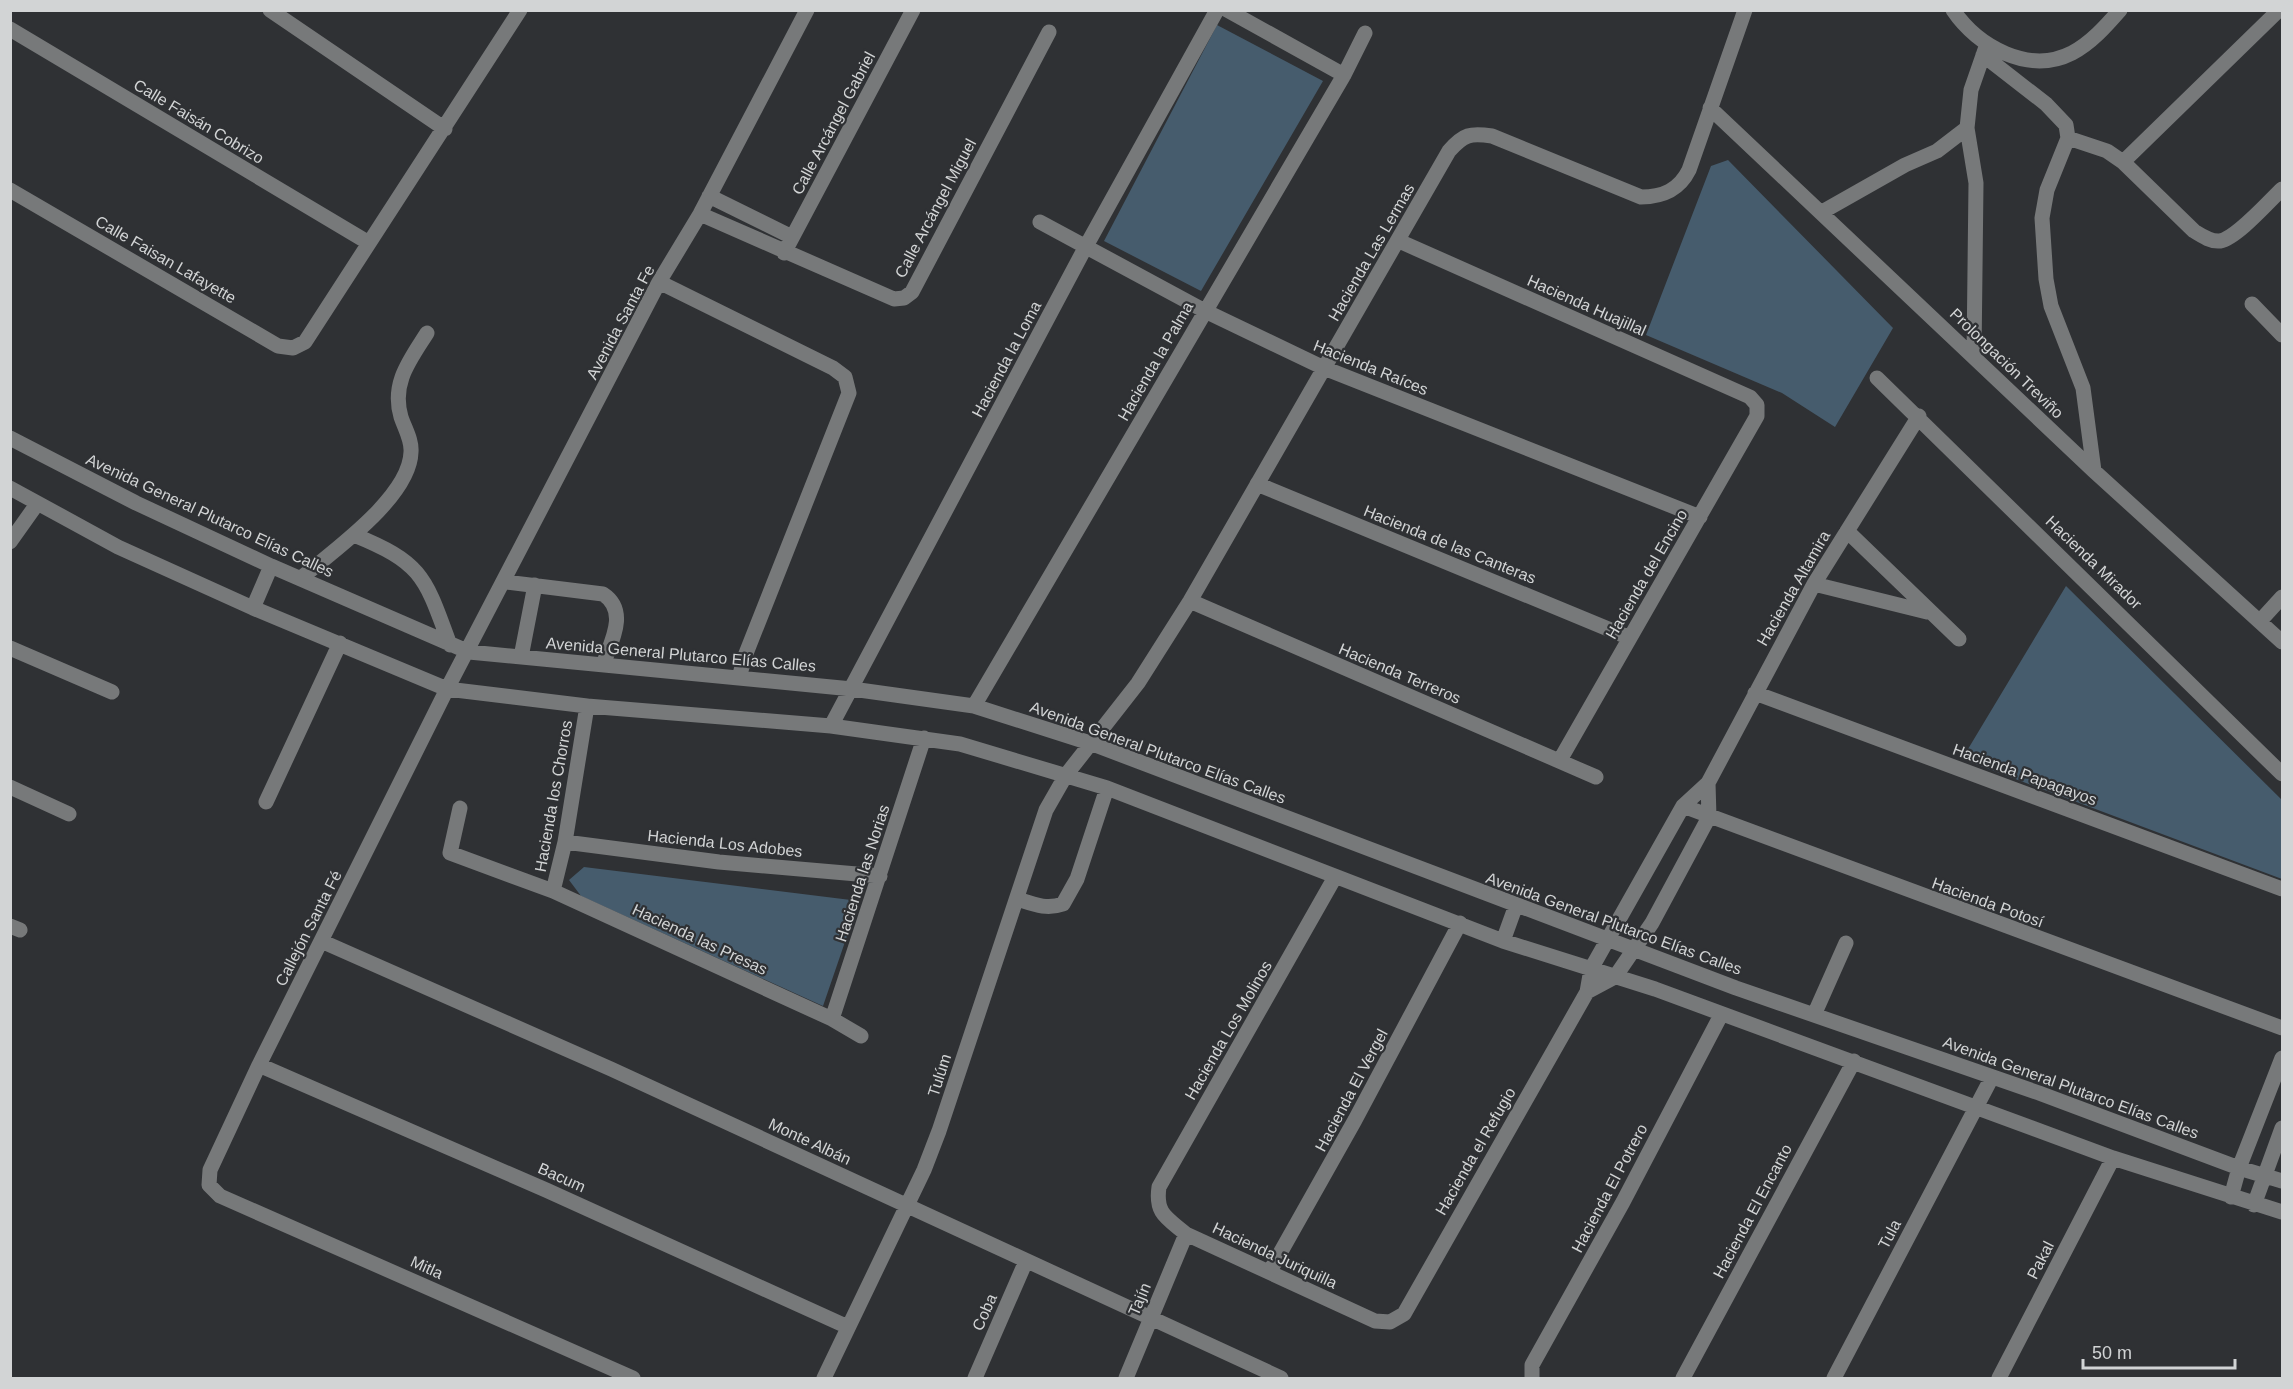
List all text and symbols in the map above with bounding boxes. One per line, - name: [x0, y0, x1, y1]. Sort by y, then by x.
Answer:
- street label: Calle Arcángel Gabriel: [789, 49, 878, 198]
- street label: Calle Faisán Cobrizo: [131, 76, 267, 167]
- street label: Calle Arcángel Miguel: [892, 136, 979, 281]
- street label: Hacienda Las Lermas: [1325, 181, 1418, 324]
- street label: Calle Faisan Lafayette: [93, 212, 239, 307]
- street label: Avenida Santa Fe: [583, 262, 658, 382]
- street label: Hacienda Huajillal: [1525, 272, 1649, 339]
- street label: Hacienda la Loma: [969, 298, 1044, 420]
- street label: Hacienda la Palma: [1114, 299, 1196, 424]
- street label: Prolongación Treviño: [1947, 305, 2067, 422]
- street label: Hacienda Raíces: [1311, 337, 1430, 398]
- street label: Avenida General Plutarco Elías Calles: [83, 450, 336, 580]
- street label: Hacienda de las Canteras: [1361, 502, 1538, 587]
- street label: Hacienda del Encino: [1602, 506, 1691, 642]
- street label: Hacienda Mirador: [2042, 512, 2145, 613]
- street label: Hacienda Altamira: [1754, 528, 1833, 649]
- street label: Avenida General Plutarco Elías Calles: [545, 634, 817, 675]
- street label: Hacienda Terreros: [1336, 640, 1463, 707]
- street label: Avenida General Plutarco Elías Calles: [1028, 698, 1288, 807]
- street label: Hacienda los Chorros: [532, 719, 575, 873]
- street label: Hacienda Papagayos: [1950, 740, 2099, 808]
- street label: Hacienda las Norias: [832, 802, 893, 944]
- street label: Hacienda Los Adobes: [647, 827, 803, 860]
- street label: Callejón Santa Fé: [272, 868, 345, 989]
- street label: Avenida General Plutarco Elías Calles: [1484, 869, 1744, 978]
- street label: Hacienda Potosí: [1930, 874, 2046, 931]
- street label: Hacienda las Presas: [630, 901, 770, 978]
- street label: Hacienda Los Molinos: [1182, 958, 1275, 1103]
- street label: Hacienda El Vergel: [1312, 1026, 1391, 1154]
- street label: Avenida General Plutarco Elías Calles: [1941, 1033, 2201, 1142]
- street label: Tulúm: [925, 1052, 954, 1099]
- street label: Hacienda el Refugio: [1432, 1085, 1519, 1218]
- street label: Monte Albán: [766, 1115, 854, 1168]
- street label: Hacienda El Potrero: [1568, 1121, 1651, 1255]
- street label: Hacienda El Encanto: [1710, 1141, 1795, 1281]
- street label: Bacum: [536, 1160, 588, 1195]
- street label: Tula: [1875, 1217, 1904, 1252]
- street label: Hacienda Juriquilla: [1210, 1219, 1340, 1292]
- street label: Pakal: [2024, 1239, 2057, 1282]
- street label: Mitla: [408, 1253, 446, 1282]
- street label: Tajín: [1125, 1280, 1154, 1318]
- street label: Coba: [969, 1291, 1000, 1333]
- scale bar: [2083, 1332, 2234, 1370]
- text: 50 m: [2092, 1343, 2132, 1363]

